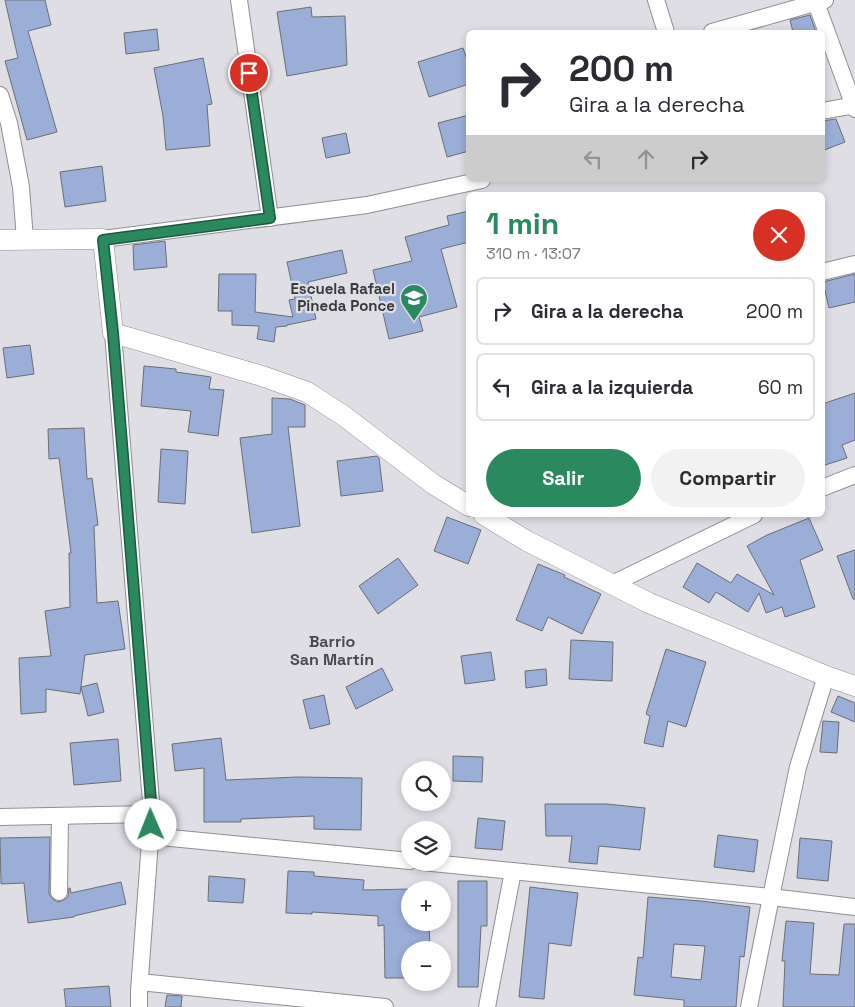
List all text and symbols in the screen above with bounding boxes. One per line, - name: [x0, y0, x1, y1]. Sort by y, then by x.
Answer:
- text: 200 m: [569, 47, 674, 91]
- icon: right: [486, 50, 551, 115]
- pin: [228, 52, 270, 94]
- icon: arrive: [235, 59, 263, 87]
- text: Gira a la derecha: [569, 90, 745, 118]
- icon: left: [579, 145, 607, 173]
- icon: ahead: [632, 145, 660, 173]
- icon: right: [685, 145, 713, 173]
- text: 1 min: [486, 204, 559, 243]
- button: close: [753, 209, 805, 261]
- text: 310 m · 13:07: [486, 243, 581, 264]
- place label: Escuela Rafael Pineda Ponce: [290, 279, 395, 315]
- school or university icon: Escuela Rafael Pineda Ponce: [399, 283, 429, 322]
- icon: right: [488, 297, 516, 325]
- text: Gira a la derecha: [531, 299, 683, 324]
- text: 200 m: [746, 299, 803, 324]
- icon: left: [488, 373, 516, 401]
- text: Gira a la izquierda: [531, 375, 693, 400]
- text: 60 m: [758, 375, 803, 400]
- button: Salir: [486, 449, 641, 507]
- button: Compartir: [651, 449, 805, 507]
- district label: Barrio San Martín: [290, 631, 374, 670]
- map controls: [401, 761, 451, 991]
- button: search: [401, 761, 451, 811]
- position arrow: [124, 798, 176, 850]
- button: layers: [401, 821, 451, 871]
- button: +: [401, 881, 451, 931]
- button: −: [401, 941, 451, 991]

